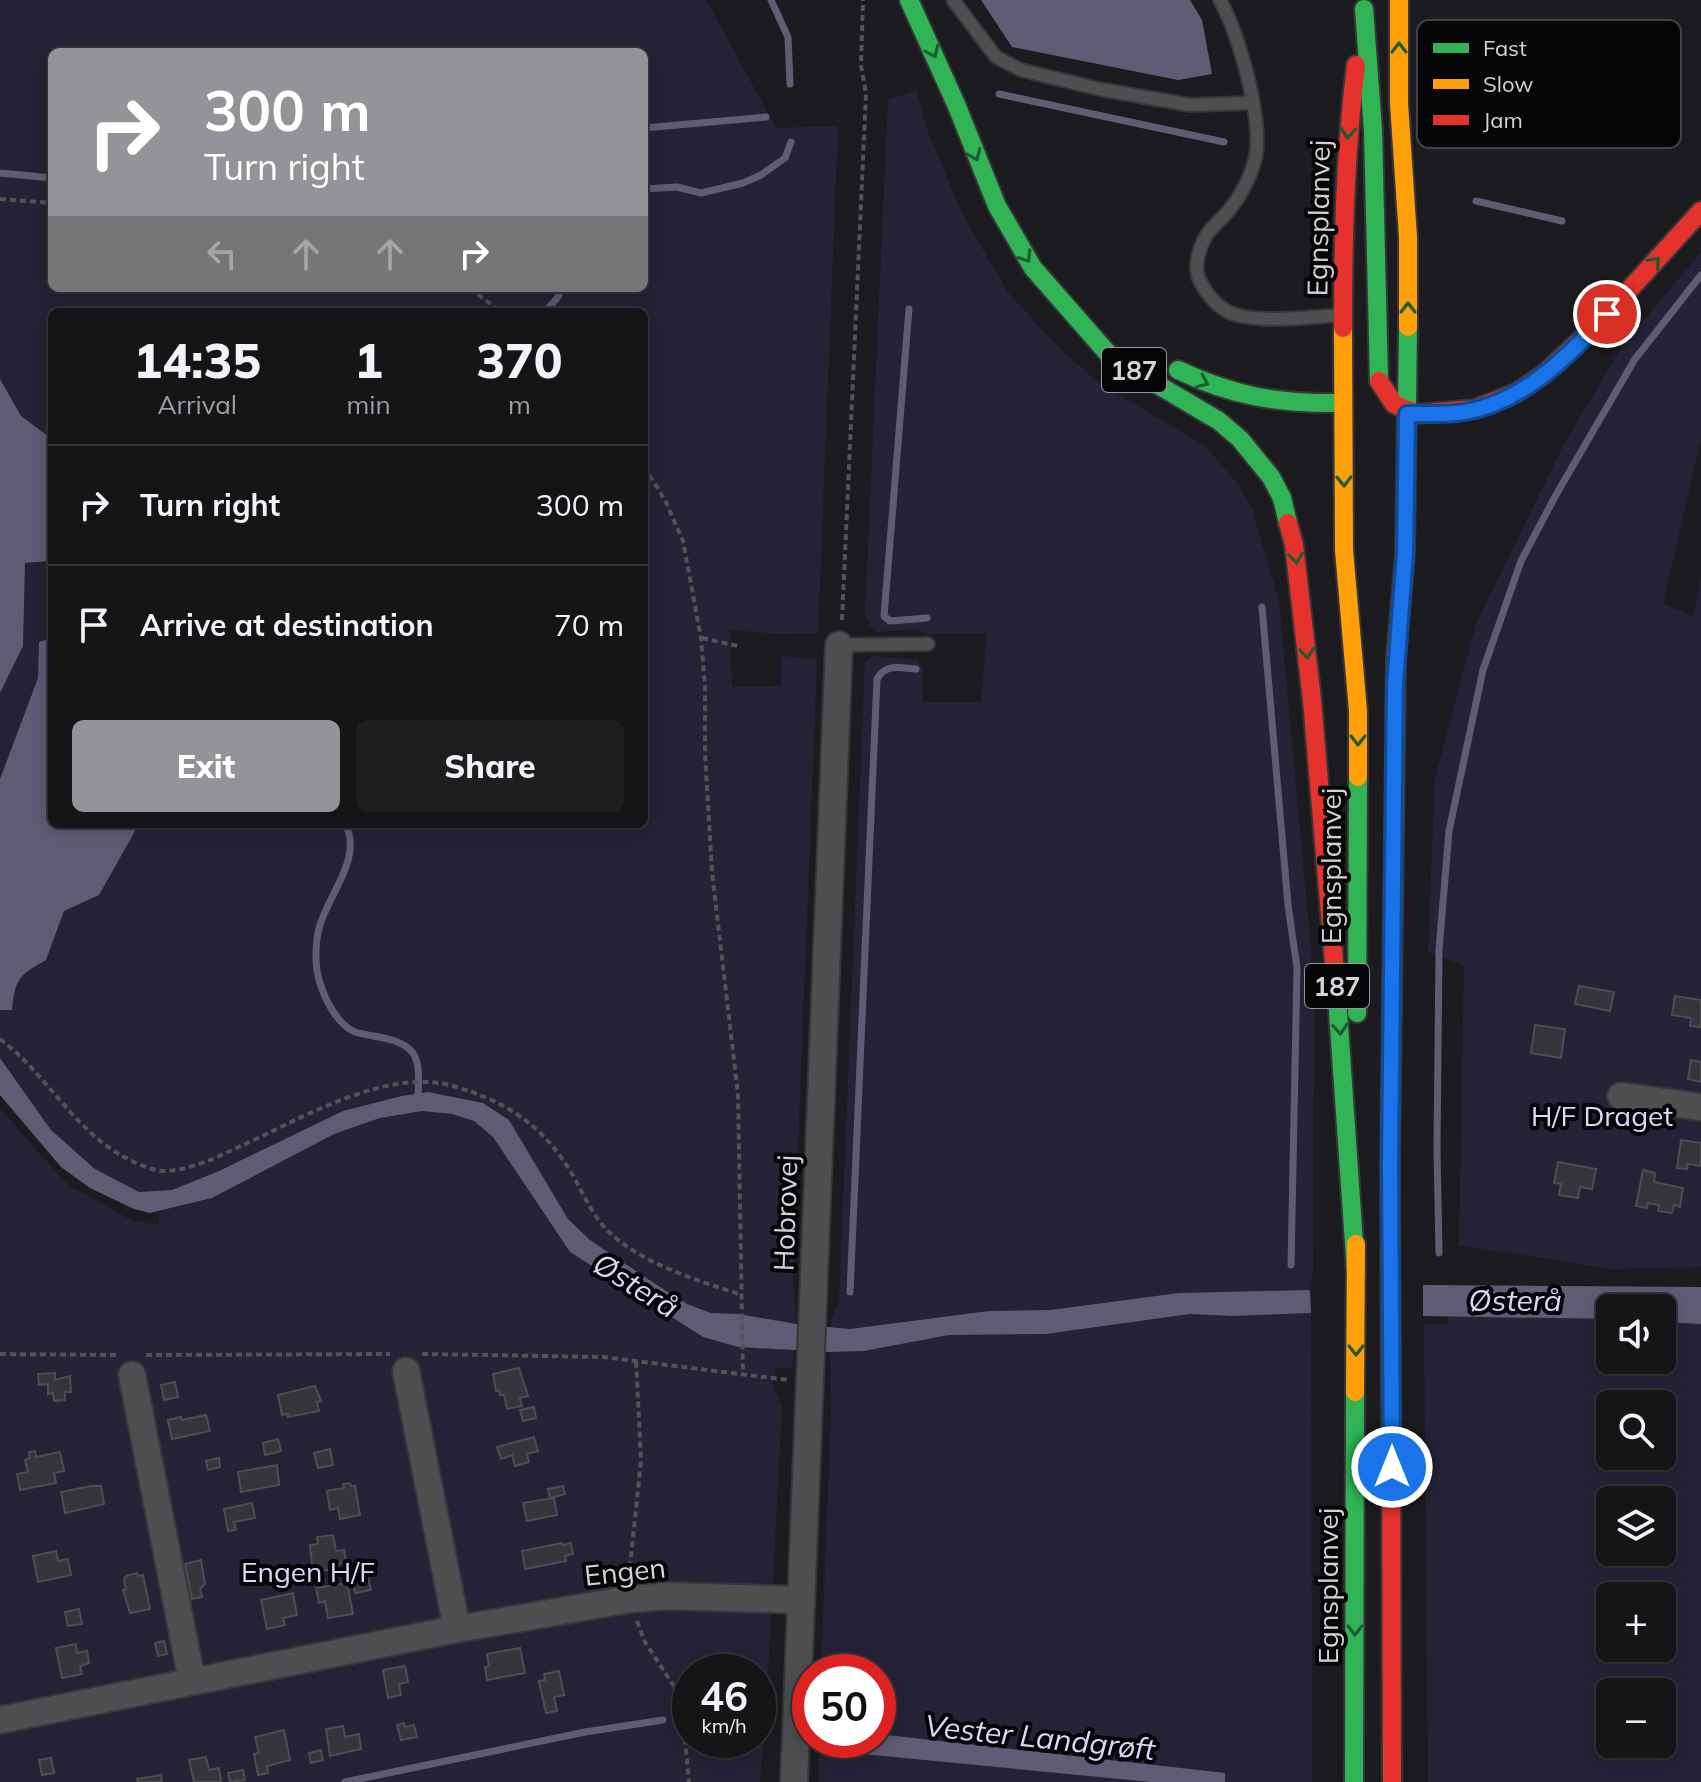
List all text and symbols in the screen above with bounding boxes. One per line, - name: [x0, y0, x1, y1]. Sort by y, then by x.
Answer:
- legend: [1417, 20, 1681, 148]
- text: Fast: [1483, 34, 1527, 62]
- one-way arrow: [1390, 41, 1408, 54]
- one-way arrow: [923, 44, 939, 58]
- text: Slow: [1483, 70, 1533, 98]
- text: 300 m: [204, 75, 371, 145]
- icon: right: [72, 80, 176, 184]
- text: Jam: [1483, 106, 1523, 134]
- one-way arrow: [1340, 127, 1357, 140]
- street label: Egnsplanvej: [1299, 139, 1337, 297]
- text: Turn right: [204, 144, 365, 189]
- one-way arrow: [965, 147, 981, 162]
- icon: left: [200, 232, 244, 276]
- icon: ahead: [284, 232, 328, 276]
- icon: ahead: [368, 232, 412, 276]
- icon: right: [452, 232, 496, 276]
- one-way arrow: [1016, 248, 1031, 263]
- one-way arrow: [1645, 256, 1659, 271]
- pin: [1573, 280, 1641, 348]
- icon: arrive: [1585, 292, 1629, 336]
- one-way arrow: [1399, 301, 1417, 314]
- text: 14:35: [133, 330, 261, 390]
- text: 1: [354, 330, 383, 390]
- text: 370: [476, 330, 563, 390]
- road number: 187: [1102, 348, 1166, 392]
- one-way arrow: [1195, 372, 1209, 388]
- text: Arrival: [157, 388, 237, 421]
- text: min: [347, 388, 391, 421]
- text: m: [508, 388, 531, 421]
- one-way arrow: [1335, 475, 1352, 488]
- icon: right: [72, 483, 116, 527]
- text: Turn right: [140, 486, 280, 524]
- text: 300 m: [536, 486, 624, 524]
- one-way arrow: [1287, 552, 1304, 565]
- icon: arrive: [72, 603, 116, 647]
- text: Arrive at destination: [140, 606, 434, 644]
- text: 70 m: [554, 606, 624, 644]
- one-way arrow: [1298, 647, 1315, 660]
- button: Exit: [72, 720, 340, 812]
- button: Share: [356, 720, 624, 812]
- one-way arrow: [1349, 734, 1367, 747]
- street label: Egnsplanvej: [1313, 788, 1348, 944]
- road number: 187: [1305, 964, 1369, 1008]
- one-way arrow: [1331, 1023, 1348, 1036]
- park label: H/F Draget: [1531, 1098, 1673, 1133]
- street label: Hobrovej: [765, 1154, 805, 1272]
- water label: Østerå: [586, 1244, 686, 1326]
- water label: Østerå: [1468, 1281, 1562, 1319]
- map controls: [1596, 1294, 1676, 1758]
- button: sound: [1596, 1294, 1676, 1374]
- one-way arrow: [1347, 1344, 1365, 1357]
- button: search: [1596, 1390, 1676, 1470]
- position arrow: [1350, 1425, 1434, 1509]
- button: layers: [1596, 1486, 1676, 1566]
- street label: Egnsplanvej: [1310, 1508, 1345, 1664]
- street label: Engen: [583, 1549, 667, 1593]
- park label: Engen H/F: [241, 1554, 375, 1589]
- button: +: [1596, 1582, 1676, 1662]
- one-way arrow: [1346, 1624, 1364, 1637]
- speed limit sign: 50: [792, 1654, 896, 1758]
- text: 46: [700, 1671, 748, 1721]
- button: −: [1596, 1678, 1676, 1758]
- water label: Vester Landgrøft: [923, 1706, 1158, 1768]
- text: km/h: [701, 1713, 747, 1738]

